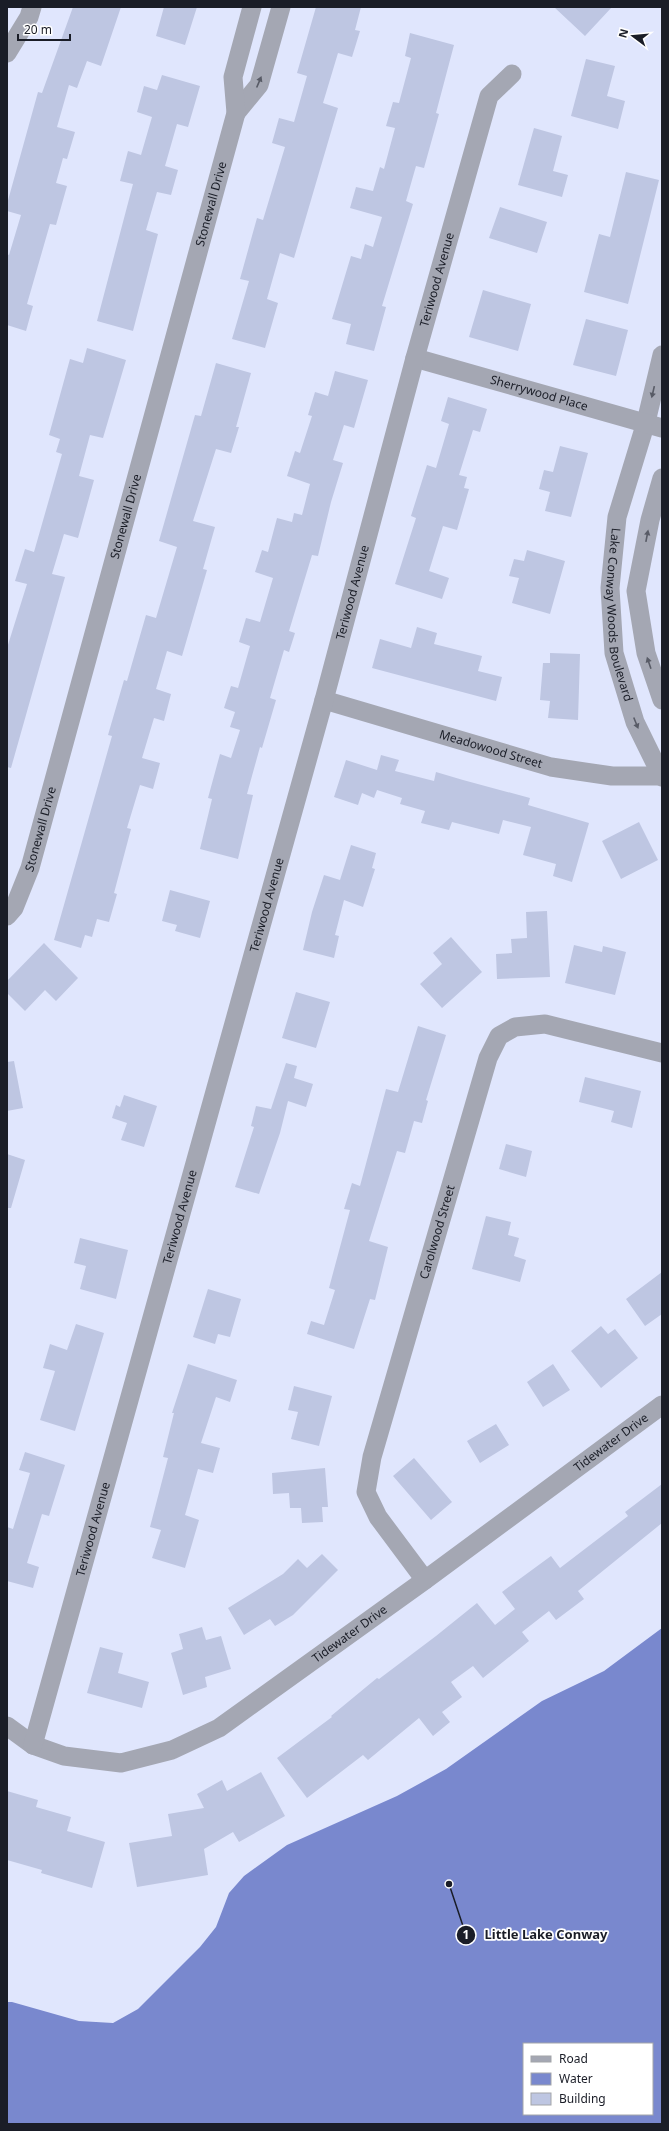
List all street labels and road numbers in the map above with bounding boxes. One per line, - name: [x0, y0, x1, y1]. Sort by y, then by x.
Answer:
- street label: Stonewall Drive: [191, 159, 230, 248]
- street label: Teriwood Avenue: [415, 230, 458, 329]
- street label: Sherrywood Place: [488, 371, 590, 415]
- street label: Stonewall Drive: [106, 472, 145, 561]
- street label: Lake Conway Woods Boulevard: [602, 527, 637, 703]
- street label: Teriwood Avenue: [331, 543, 373, 642]
- street label: Meadowood Street: [437, 725, 545, 772]
- street label: Stonewall Drive: [20, 784, 60, 874]
- street label: Teriwood Avenue: [245, 855, 288, 954]
- street label: Teriwood Avenue: [158, 1168, 201, 1266]
- street label: Carolwood Street: [415, 1182, 459, 1281]
- street label: Tidewater Drive: [570, 1409, 652, 1475]
- street label: Teriwood Avenue: [71, 1480, 114, 1578]
- street label: Tidewater Drive: [308, 1601, 391, 1667]

